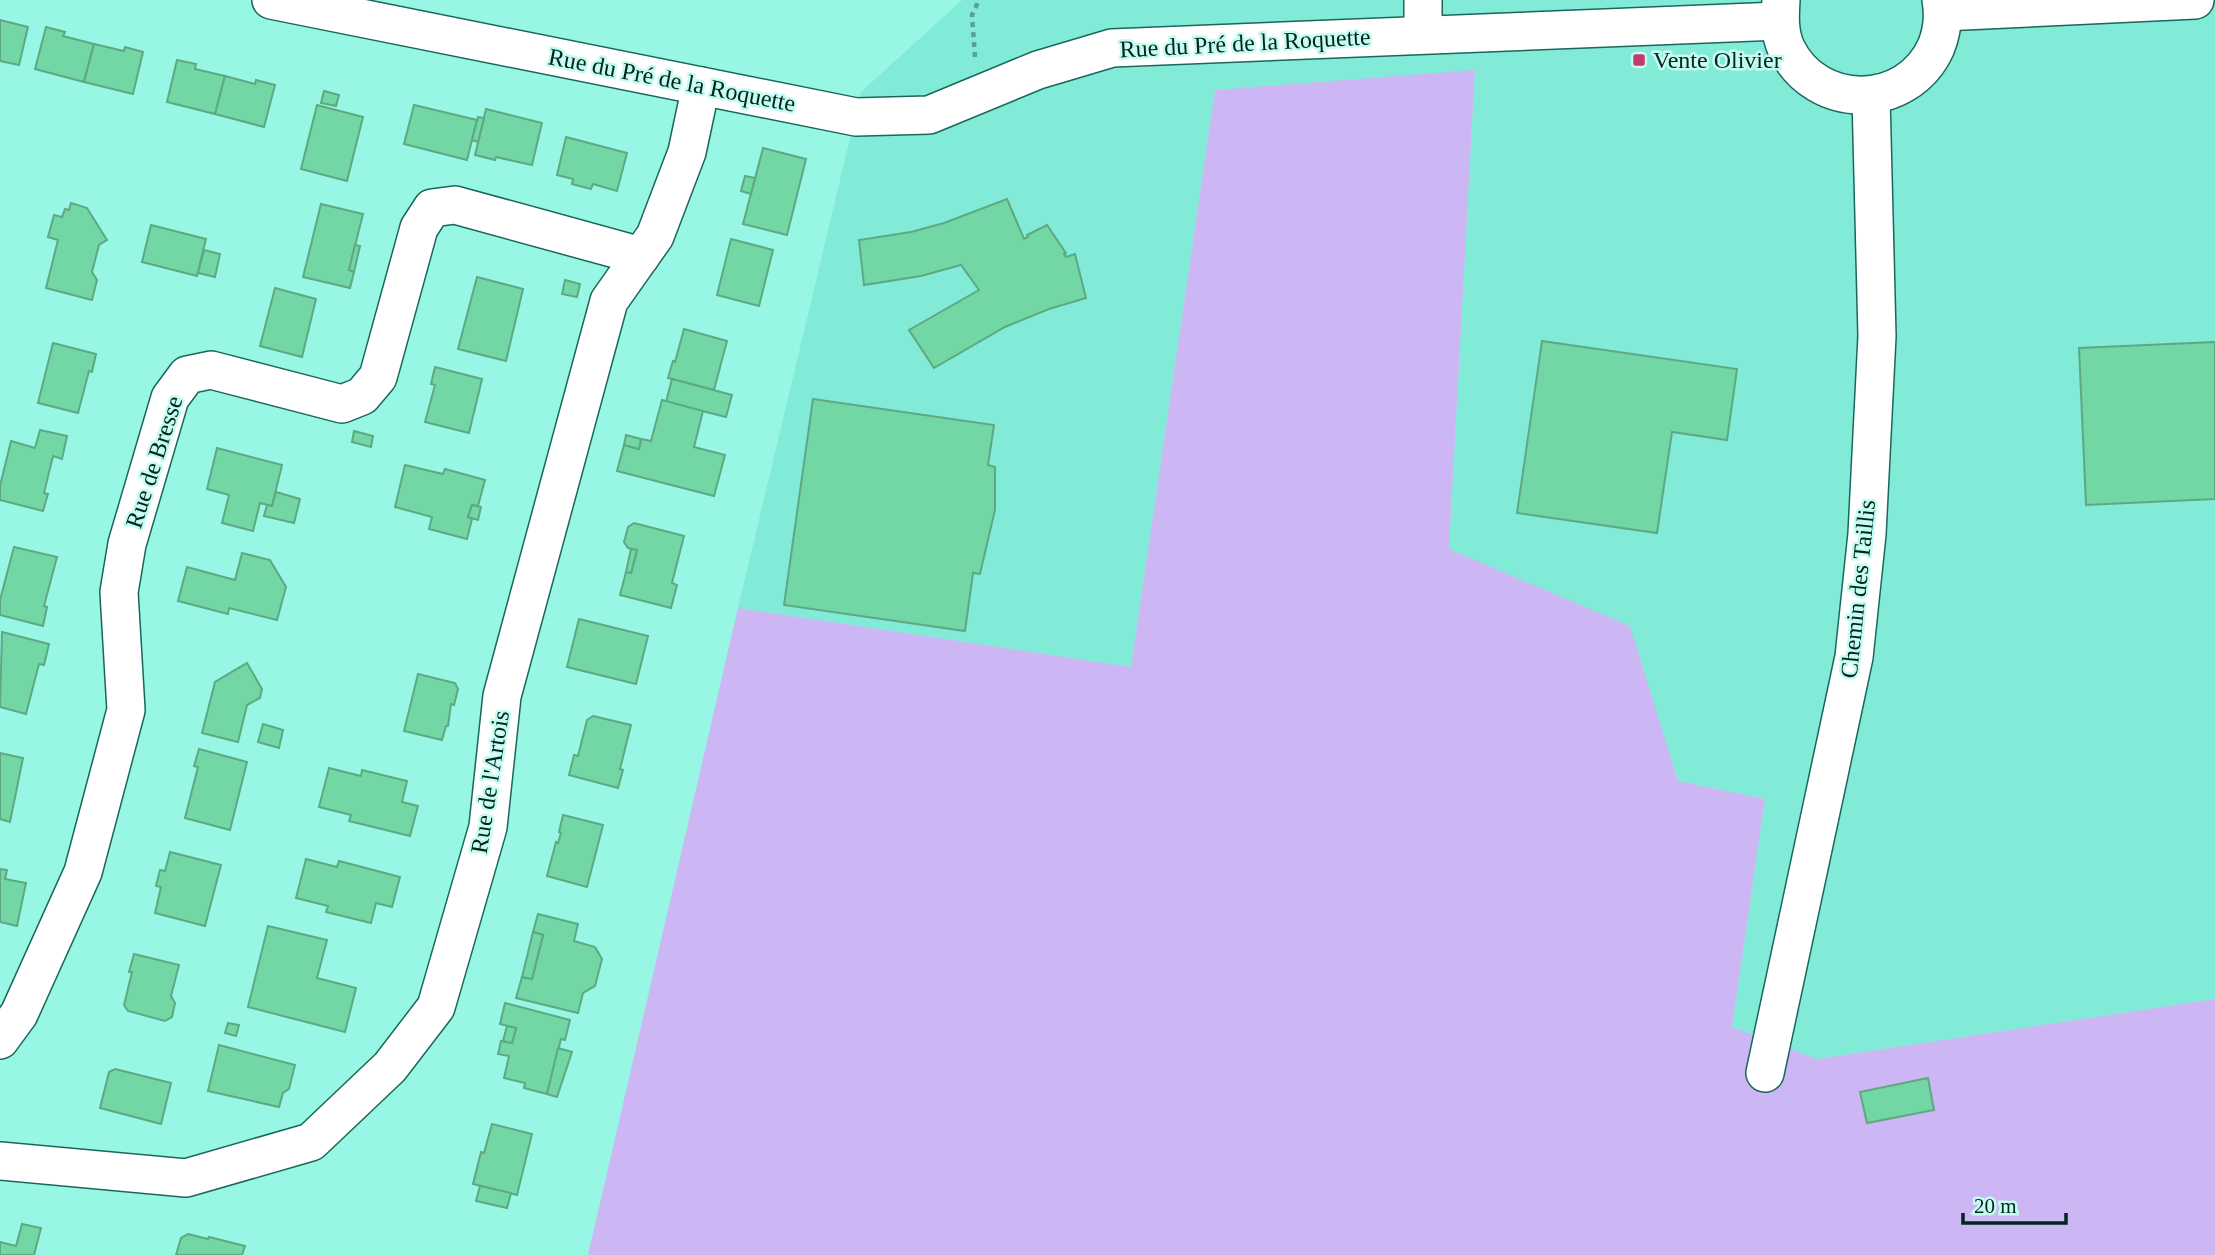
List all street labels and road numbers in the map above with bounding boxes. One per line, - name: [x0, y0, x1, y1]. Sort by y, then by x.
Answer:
- street label: Rue du Pré de la Roquette: [1119, 23, 1371, 63]
- street label: Rue du Pré de la Roquette: [546, 43, 798, 117]
- street label: Rue de Bresse: [120, 393, 188, 531]
- street label: Chemin des Taillis: [1836, 499, 1880, 679]
- street label: Rue de l'Artois: [466, 709, 514, 855]

